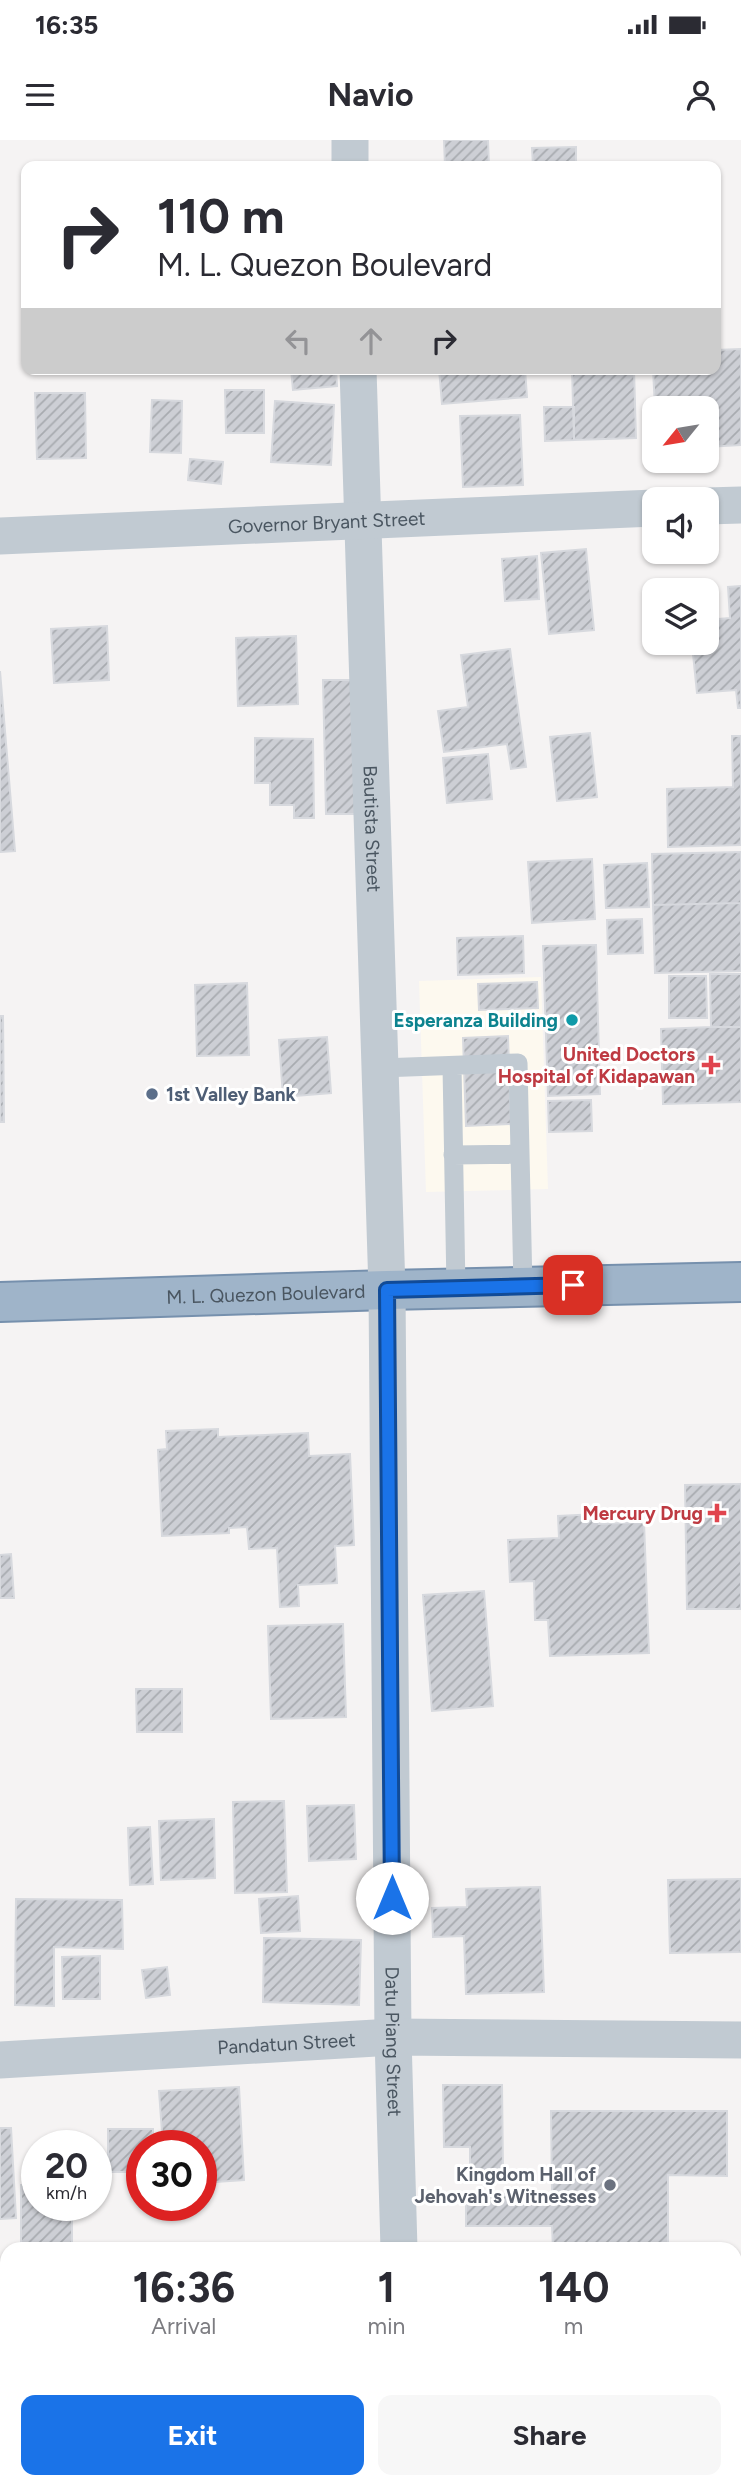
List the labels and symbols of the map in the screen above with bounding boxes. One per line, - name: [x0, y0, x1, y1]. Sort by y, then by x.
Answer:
- north arrow: [642, 396, 719, 472]
- street label: Governor Bryant Street: [227, 506, 426, 538]
- street label: Bautista Street: [359, 765, 386, 893]
- place label: Esperanza Building: [394, 1009, 558, 1032]
- marker: Esperanza Building: [564, 1012, 580, 1028]
- place label: United Doctors Hospital of Kidapawan: [498, 1043, 695, 1088]
- marker: United Doctors Hospital of Kidapawan: [701, 1055, 721, 1075]
- place label: 1st Valley Bank: [166, 1083, 297, 1106]
- marker: 1st Valley Bank: [144, 1086, 160, 1102]
- pin: [543, 1255, 603, 1315]
- street label: M. L. Quezon Boulevard: [166, 1279, 366, 1308]
- place label: Mercury Drug: [582, 1502, 703, 1525]
- marker: Mercury Drug: [709, 1505, 725, 1521]
- position arrow: [355, 1861, 429, 1935]
- street label: Datu Piang Street: [381, 1966, 407, 2117]
- street label: Pandatun Street: [217, 2028, 356, 2059]
- speed limit sign: 30: [126, 2130, 217, 2221]
- place label: Kingdom Hall of Jehovah's Witnesses: [415, 2163, 597, 2208]
- marker: Kingdom Hall of Jehovah's Witnesses: [602, 2177, 618, 2193]

